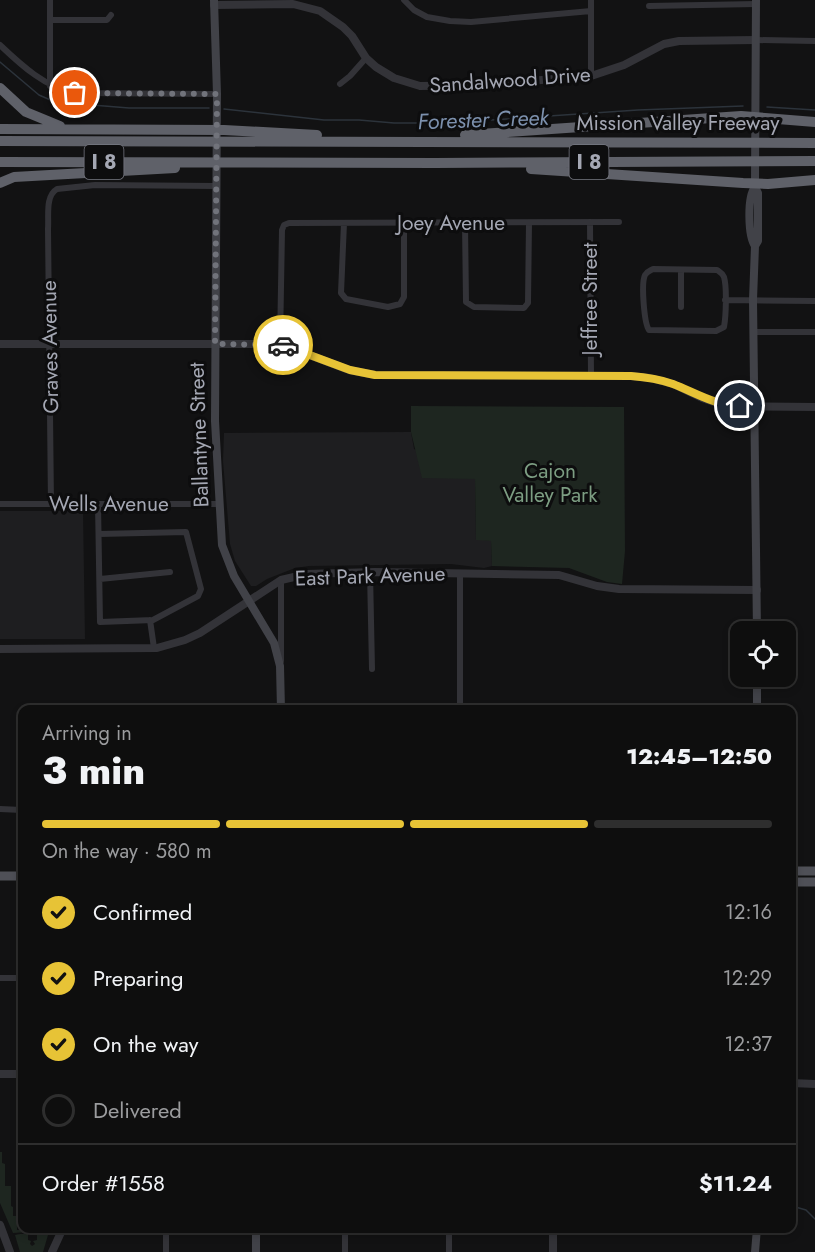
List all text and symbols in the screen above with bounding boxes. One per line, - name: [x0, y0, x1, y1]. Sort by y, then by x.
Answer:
- street label: Sandalwood Drive: [428, 59, 592, 101]
- pin: [49, 67, 100, 118]
- icon: bag: [58, 76, 91, 109]
- water label: Forester Creek: [417, 101, 551, 137]
- street label: Mission Valley Freeway: [576, 108, 780, 138]
- road number: I 8: [84, 145, 124, 179]
- road number: I 8: [570, 145, 608, 179]
- street label: Joey Avenue: [394, 208, 505, 238]
- street label: Jeffree Street: [575, 243, 605, 358]
- street label: Graves Avenue: [34, 280, 66, 414]
- courier: [253, 315, 313, 375]
- icon: car: [267, 329, 300, 362]
- street label: Ballantyne Street: [181, 362, 217, 508]
- pin: [714, 380, 765, 431]
- icon: home: [723, 389, 756, 422]
- park label: Cajon Valley Park: [503, 456, 598, 510]
- street label: Wells Avenue: [49, 489, 169, 519]
- street label: East Park Avenue: [294, 558, 446, 594]
- map controls: [730, 621, 796, 687]
- button: locate: [730, 621, 796, 687]
- text: Arriving in: [42, 719, 132, 748]
- text: 12:45–12:50: [626, 740, 772, 772]
- text: 3 min: [42, 742, 145, 799]
- text: On the way · 580 m: [42, 837, 212, 866]
- icon: check: [42, 896, 75, 929]
- text: Confirmed: [93, 896, 192, 928]
- text: 12:16: [725, 898, 772, 927]
- icon: check: [42, 962, 75, 995]
- text: Preparing: [93, 962, 184, 994]
- text: 12:29: [723, 964, 772, 993]
- icon: check: [42, 1028, 75, 1061]
- text: On the way: [93, 1028, 198, 1060]
- text: 12:37: [725, 1030, 772, 1059]
- text: Delivered: [93, 1094, 182, 1126]
- text: Order #1558: [42, 1167, 165, 1199]
- text: $11.24: [699, 1167, 772, 1199]

